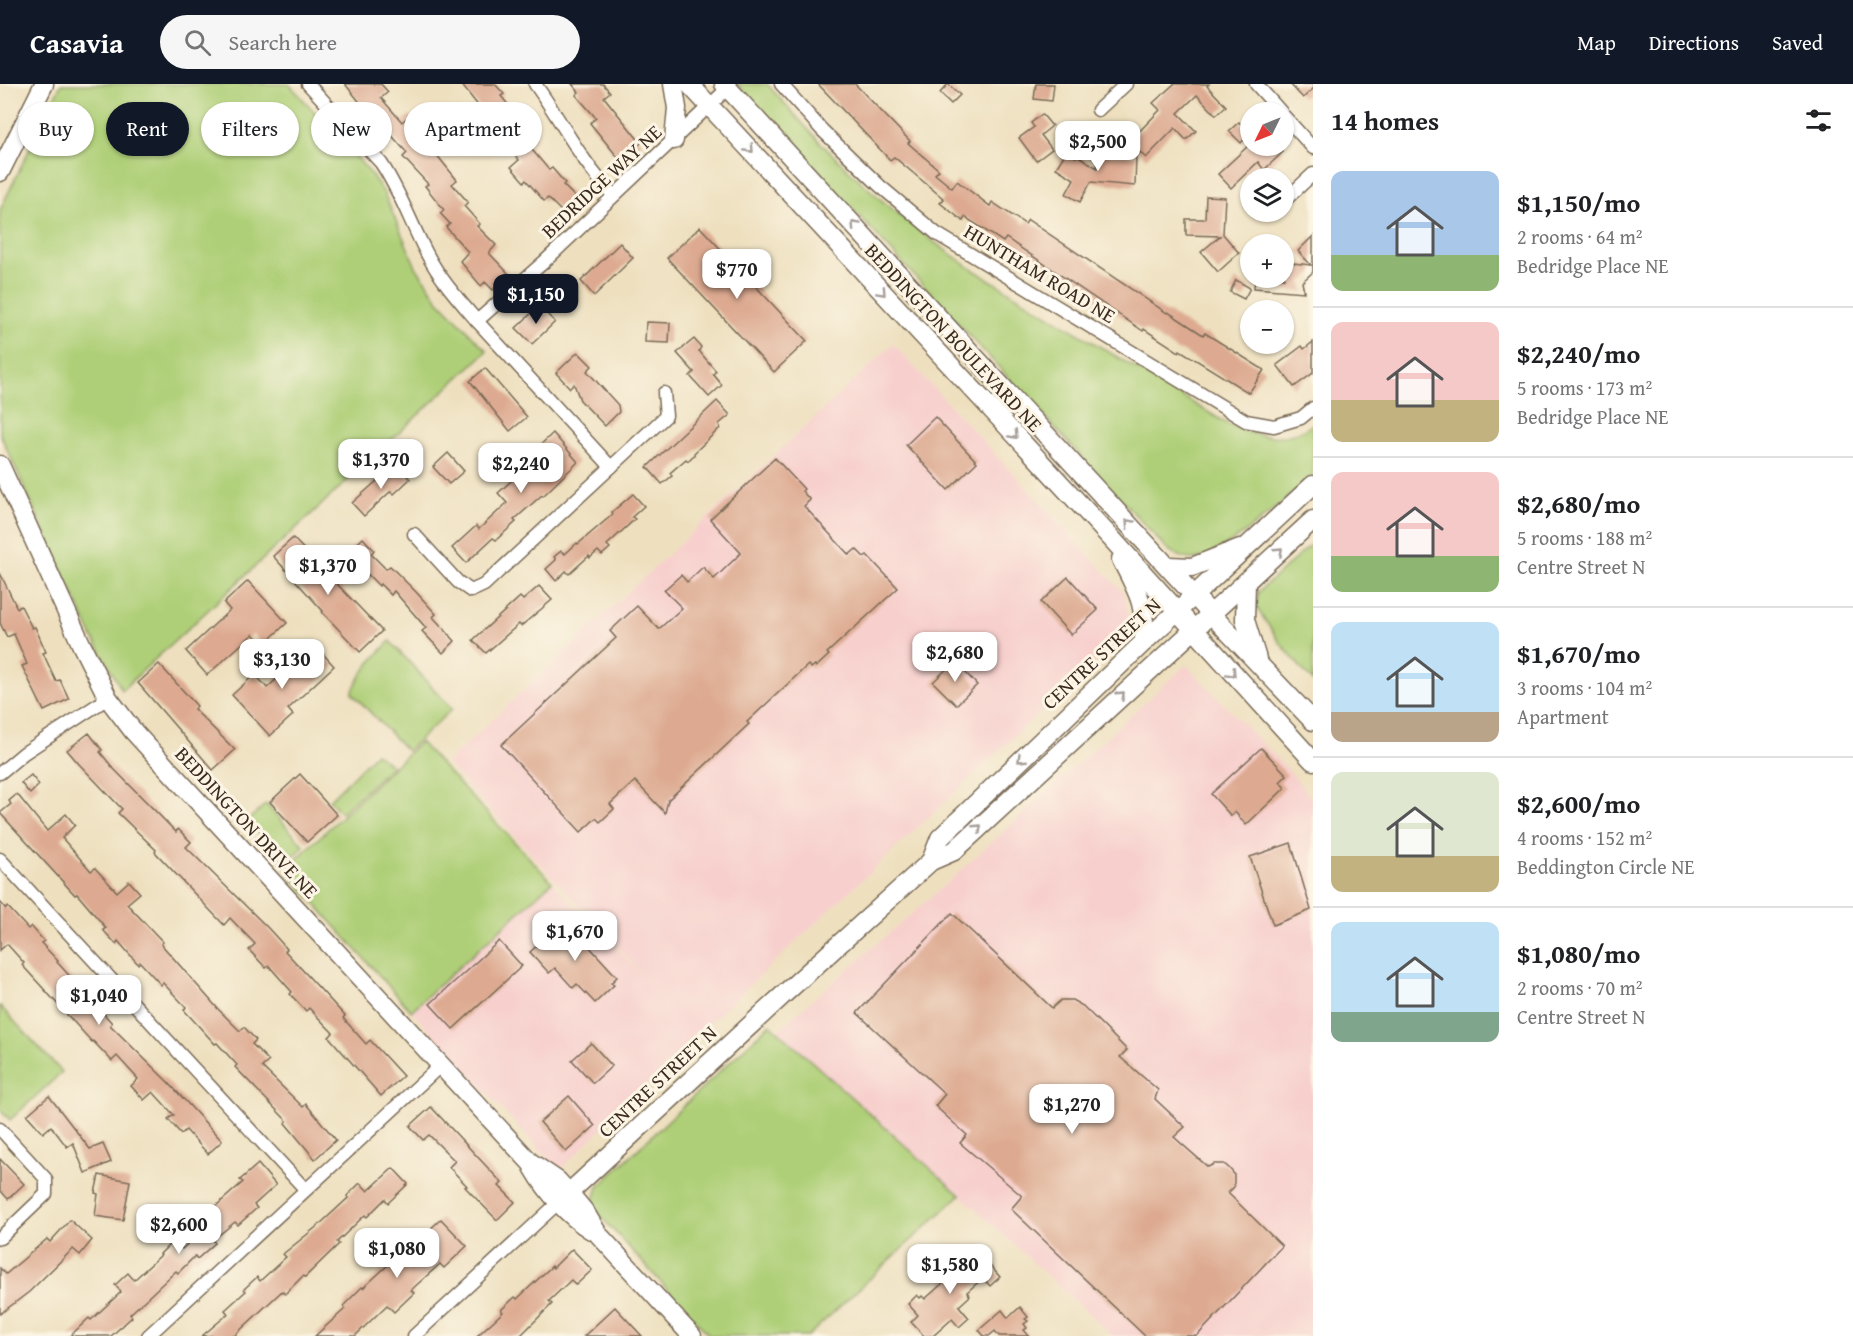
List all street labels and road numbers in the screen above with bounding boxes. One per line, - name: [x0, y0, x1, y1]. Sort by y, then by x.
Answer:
- street label: BEDRIDGE WAY NE: [534, 117, 668, 245]
- street label: HUNTHAM ROAD NE: [959, 216, 1121, 330]
- street label: BEDDINGTON BOULEVARD NE: [859, 236, 1049, 438]
- street label: CENTRE STREET N: [1035, 590, 1167, 716]
- street label: BEDDINGTON DRIVE NE: [169, 740, 325, 904]
- street label: CENTRE STREET N: [591, 1018, 723, 1144]

